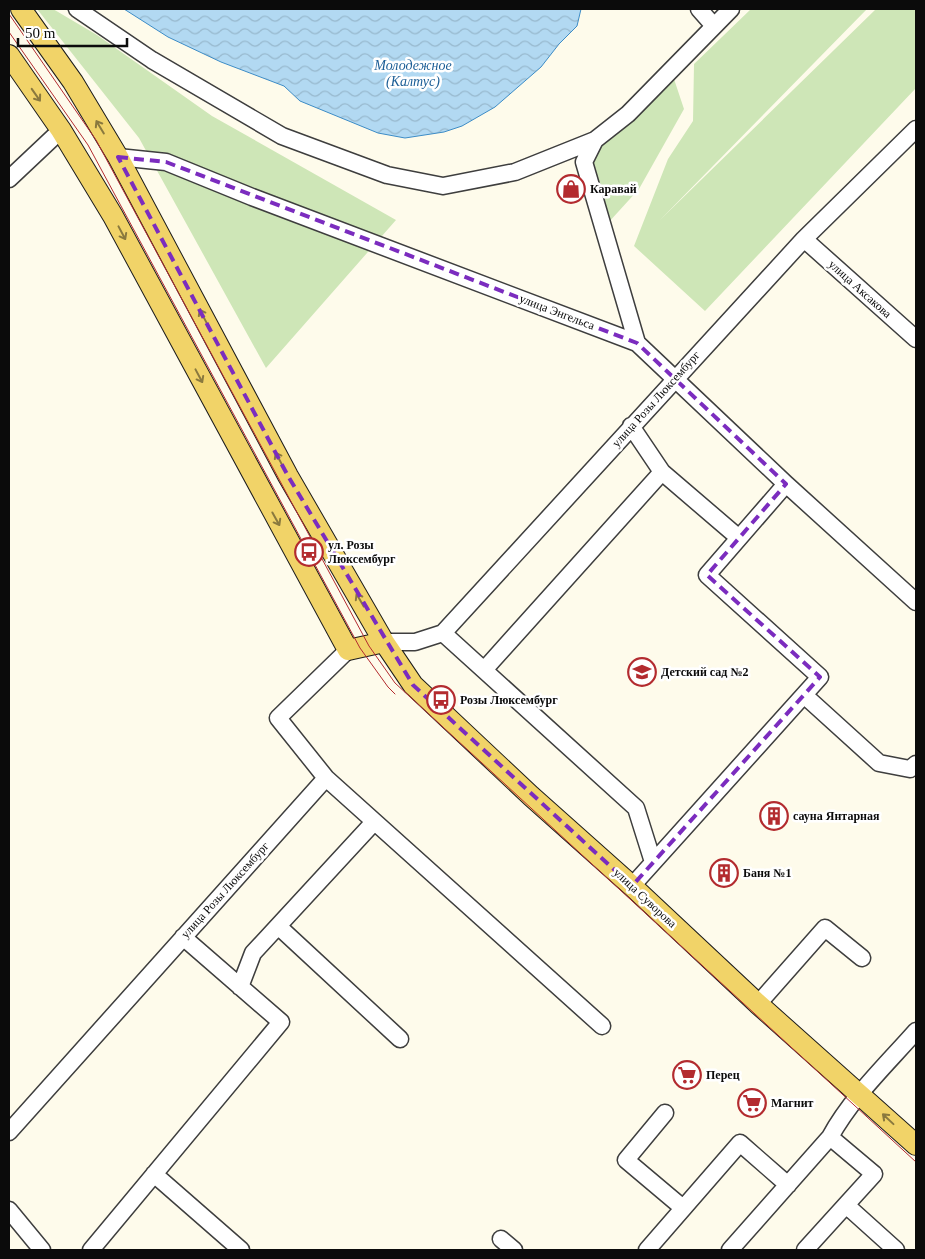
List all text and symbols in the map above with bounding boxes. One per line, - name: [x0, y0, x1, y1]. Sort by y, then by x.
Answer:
- scale bar: [18, 15, 126, 47]
- text: 50 m: [25, 25, 56, 41]
- water label: Молодежное (Калтус): [373, 58, 452, 90]
- one-way arrow: [31, 88, 41, 102]
- one-way arrow: [95, 120, 105, 134]
- shop icon: Каравай: [556, 174, 586, 204]
- place label: Каравай: [590, 182, 637, 196]
- one-way arrow: [118, 225, 127, 240]
- street label: улица Аксакова: [826, 257, 895, 321]
- street label: улица Энгельса: [517, 291, 597, 333]
- one-way arrow: [198, 309, 207, 324]
- street label: улица Розы Люксембург: [609, 348, 703, 450]
- one-way arrow: [195, 368, 204, 383]
- one-way arrow: [274, 452, 284, 467]
- one-way arrow: [272, 511, 281, 526]
- bus stop icon: ул. Розы Люксембург: [294, 537, 324, 567]
- place label: ул. Розы Люксембург: [328, 538, 396, 566]
- one-way arrow: [355, 593, 365, 608]
- school or university icon: Детский сад №2: [627, 657, 657, 687]
- place label: Детский сад №2: [661, 665, 748, 679]
- bus stop icon: Розы Люксембург: [426, 685, 456, 715]
- place label: Розы Люксембург: [460, 693, 558, 707]
- building icon: сауна Янтарная: [759, 801, 789, 831]
- place label: сауна Янтарная: [793, 809, 880, 823]
- street label: улица Розы Люксембург: [178, 839, 272, 941]
- building icon: Баня №1: [709, 858, 739, 888]
- street label: улица Суворова: [611, 865, 680, 931]
- place label: Баня №1: [743, 866, 791, 880]
- supermarket icon: Перец: [672, 1060, 702, 1090]
- place label: Перец: [706, 1068, 740, 1082]
- supermarket icon: Магнит: [737, 1088, 767, 1118]
- place label: Магнит: [771, 1096, 814, 1110]
- one-way arrow: [882, 1113, 895, 1125]

